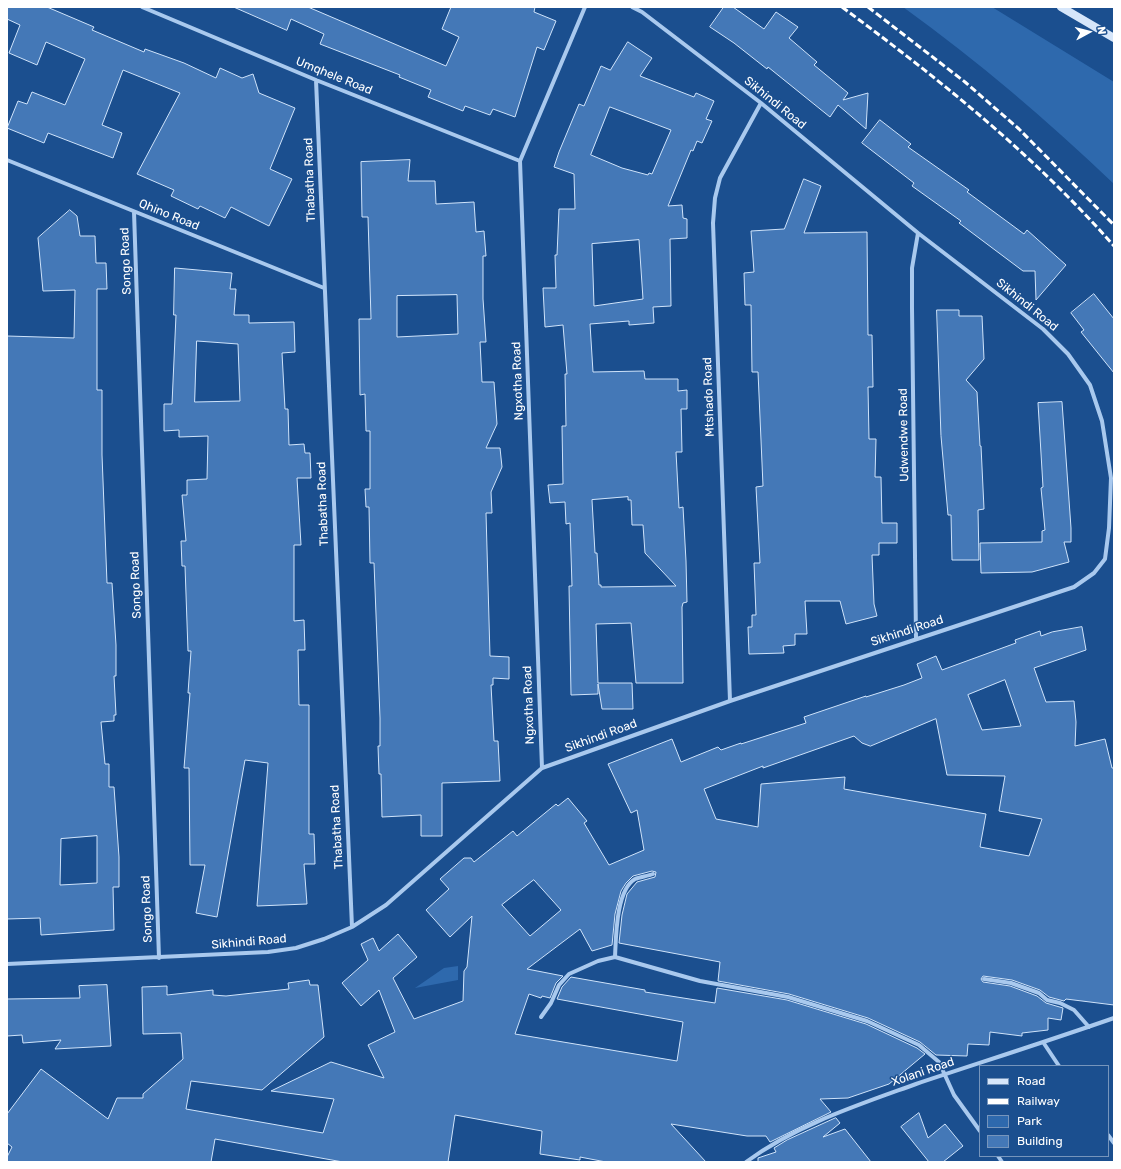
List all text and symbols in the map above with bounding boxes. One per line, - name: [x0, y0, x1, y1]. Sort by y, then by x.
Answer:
- north arrow: [1069, 12, 1109, 52]
- text: N: [1094, 26, 1108, 35]
- street label: Umqhele Road: [294, 54, 374, 98]
- street label: Sikhindi Road: [741, 74, 809, 132]
- street label: Thabatha Road: [301, 138, 319, 222]
- street label: Qhino Road: [137, 196, 201, 234]
- street label: Songo Road: [118, 227, 134, 295]
- street label: Sikhindi Road: [993, 276, 1061, 334]
- street label: Ngxotha Road: [509, 341, 527, 421]
- street label: Mtshado Road: [700, 357, 718, 437]
- street label: Udwendwe Road: [896, 388, 912, 482]
- street label: Thabatha Road: [314, 462, 332, 546]
- street label: Songo Road: [128, 551, 144, 619]
- street label: Sikhindi Road: [869, 612, 945, 650]
- street label: Ngxotha Road: [520, 665, 538, 745]
- street label: Sikhindi Road: [563, 716, 639, 756]
- street label: Thabatha Road: [328, 785, 346, 869]
- street label: Songo Road: [139, 875, 155, 943]
- street label: Sikhindi Road: [211, 932, 287, 952]
- street label: Xolani Road: [890, 1055, 956, 1089]
- legend: [979, 1065, 1109, 1157]
- text: Road: [1017, 1074, 1045, 1088]
- text: Railway: [1017, 1094, 1060, 1108]
- text: Park: [1017, 1114, 1042, 1128]
- text: Building: [1017, 1134, 1063, 1148]

